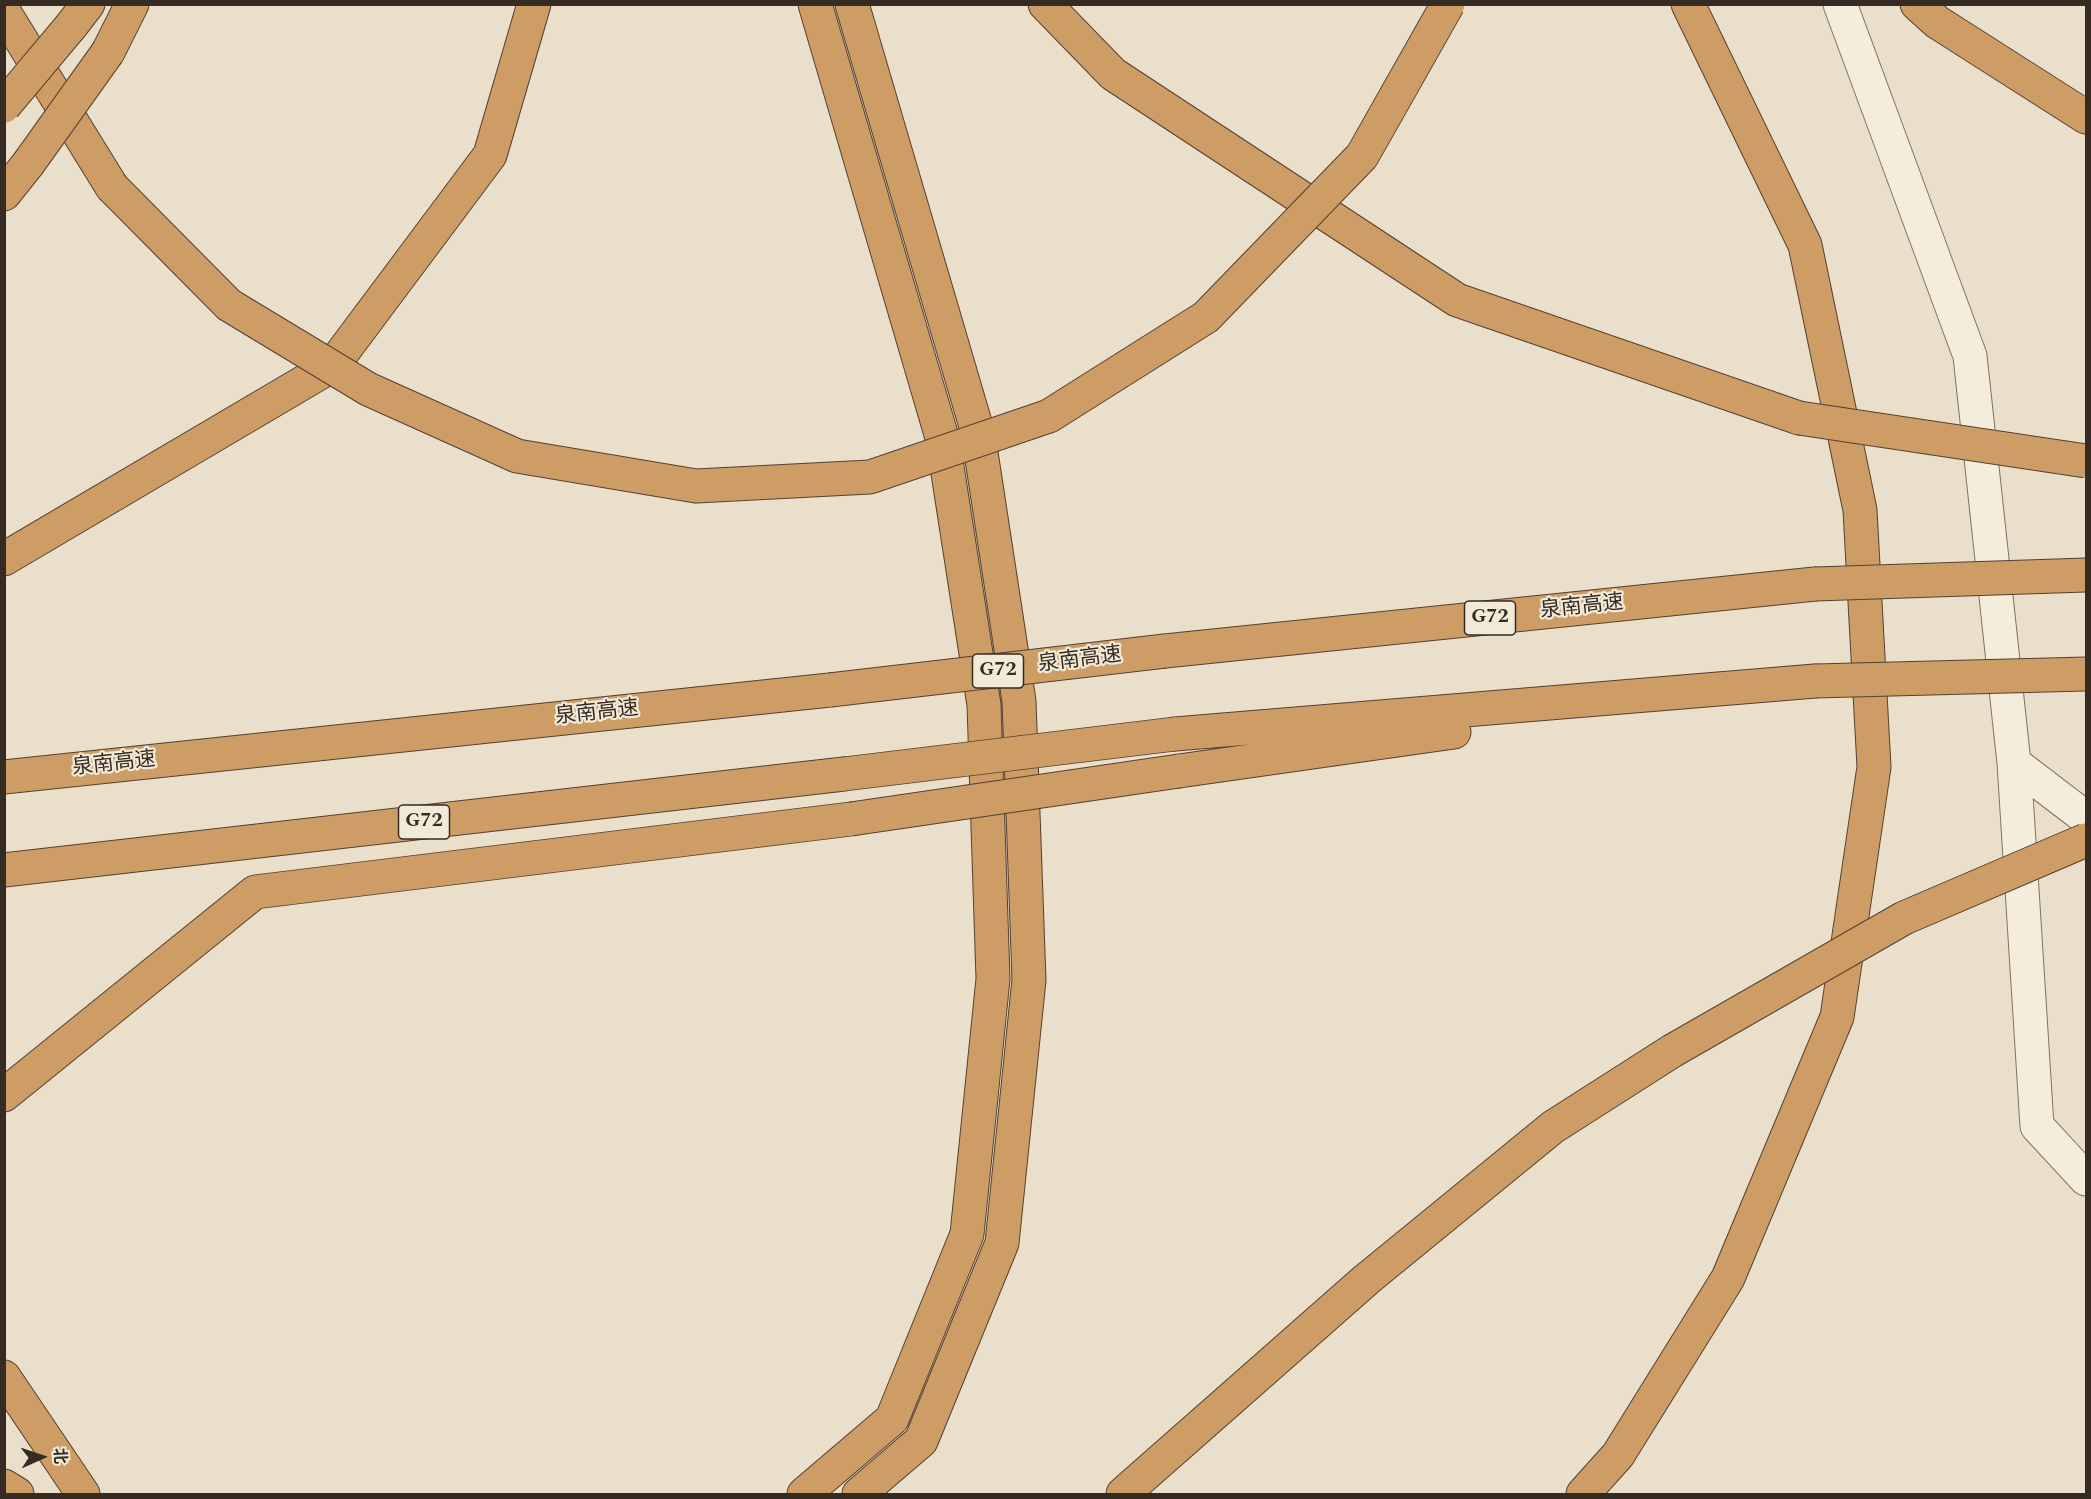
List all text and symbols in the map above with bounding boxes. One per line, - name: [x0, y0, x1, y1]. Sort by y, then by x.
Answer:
- street label: 泉南高速: [1539, 591, 1625, 625]
- road number: G72: [1464, 601, 1516, 635]
- street label: 泉南高速: [1037, 643, 1123, 679]
- road number: G72: [972, 654, 1024, 688]
- street label: 泉南高速: [554, 697, 640, 731]
- street label: 泉南高速: [71, 748, 157, 782]
- road number: G72: [398, 805, 450, 839]
- north arrow: [12, 1427, 72, 1487]
- text: 北: [48, 1447, 72, 1465]

